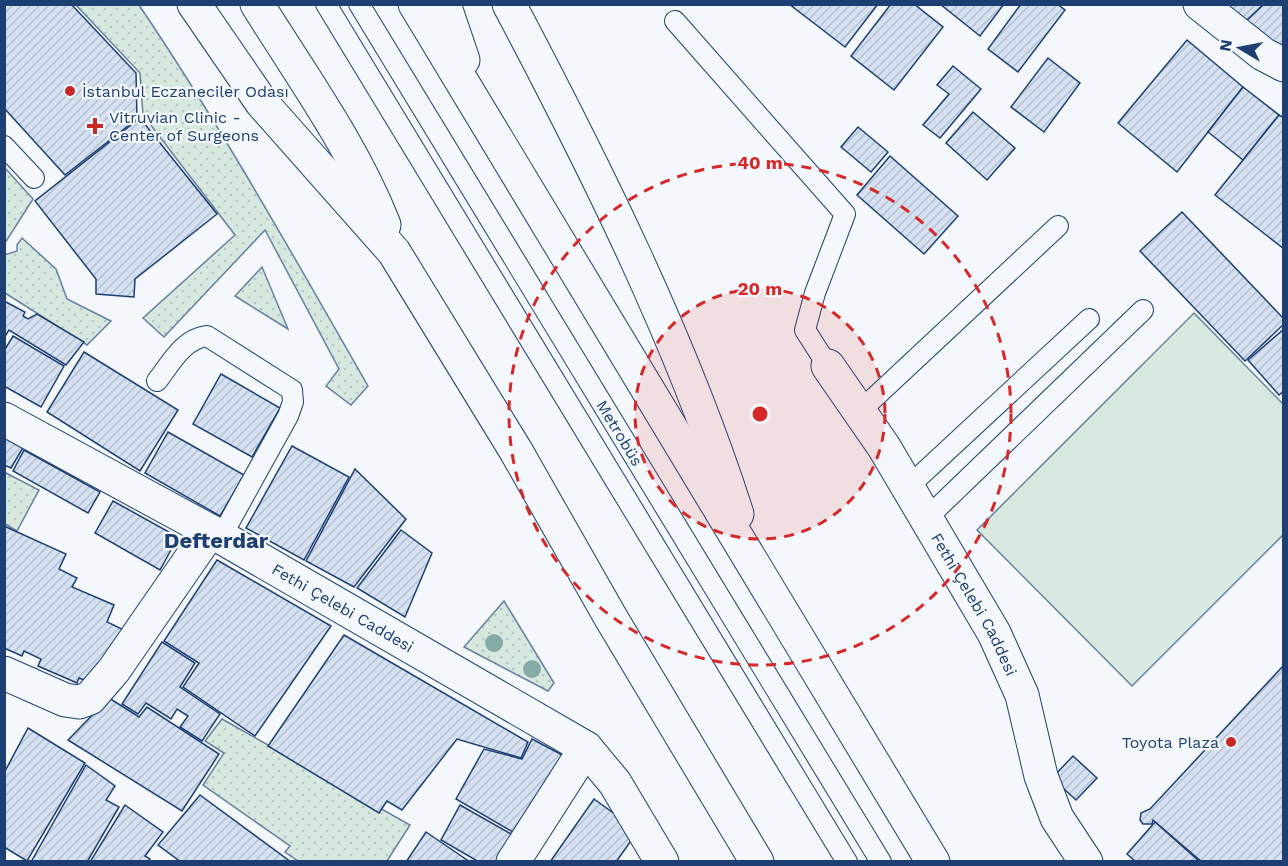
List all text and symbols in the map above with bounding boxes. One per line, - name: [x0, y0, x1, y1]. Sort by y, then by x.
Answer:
- north arrow: [1210, 18, 1270, 78]
- text: N: [1215, 38, 1236, 53]
- place label: İstanbul Eczaneciler Odası: [82, 82, 289, 101]
- marker: İstanbul Eczaneciler Odası: [63, 84, 77, 98]
- place label: Vitruvian Clinic - Center of Surgeons: [109, 108, 259, 145]
- marker: Vitruvian Clinic - Center of Surgeons: [86, 117, 104, 135]
- text: 40 m: [737, 152, 783, 173]
- text: 20 m: [738, 278, 782, 299]
- street label: Metrobüs: [592, 397, 647, 469]
- centre of rings: [750, 404, 770, 424]
- district label: Defterdar: [164, 528, 269, 553]
- street label: Fethi Çelebi Caddesi: [927, 530, 1021, 679]
- street label: Fethi Çelebi Caddesi: [269, 560, 417, 656]
- place label: Toyota Plaza: [1122, 733, 1219, 752]
- marker: Toyota Plaza: [1224, 735, 1238, 749]

